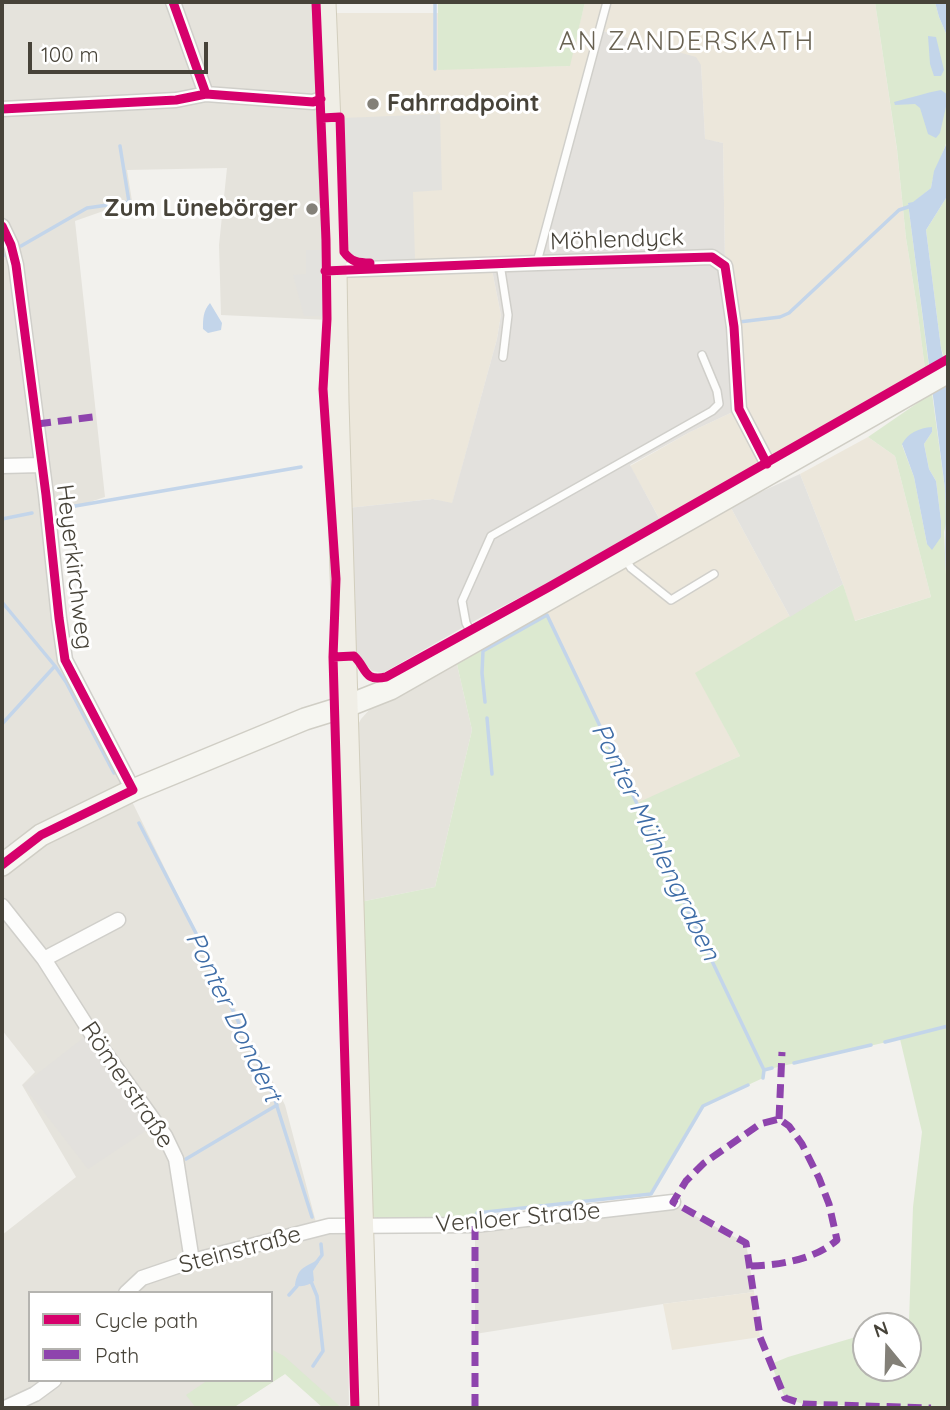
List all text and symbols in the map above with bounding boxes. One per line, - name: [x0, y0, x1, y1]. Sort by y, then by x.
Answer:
- district label: AN ZANDERSKATH: [561, 26, 813, 58]
- scale bar: [32, 28, 212, 72]
- text: 100 m: [41, 41, 99, 67]
- place label: Fahrradpoint: [387, 90, 540, 118]
- marker: Fahrradpoint: [365, 96, 381, 112]
- place label: Zum Lünebörger: [104, 195, 298, 223]
- marker: Zum Lünebörger: [304, 201, 320, 217]
- street label: Möhlendyck: [550, 223, 684, 257]
- street label: Heyerkirchweg: [50, 483, 98, 651]
- water label: Ponter Mühlengraben: [584, 718, 726, 966]
- water label: Ponter Dondert: [178, 927, 288, 1107]
- street label: Römerstraße: [74, 1016, 180, 1154]
- street label: Venloer Straße: [434, 1196, 602, 1240]
- street label: Steinstraße: [176, 1220, 304, 1280]
- legend: [28, 1291, 273, 1382]
- text: Cycle path: [95, 1307, 198, 1333]
- north arrow: [852, 1312, 922, 1382]
- text: N: [870, 1315, 891, 1343]
- text: Path: [95, 1342, 139, 1368]

